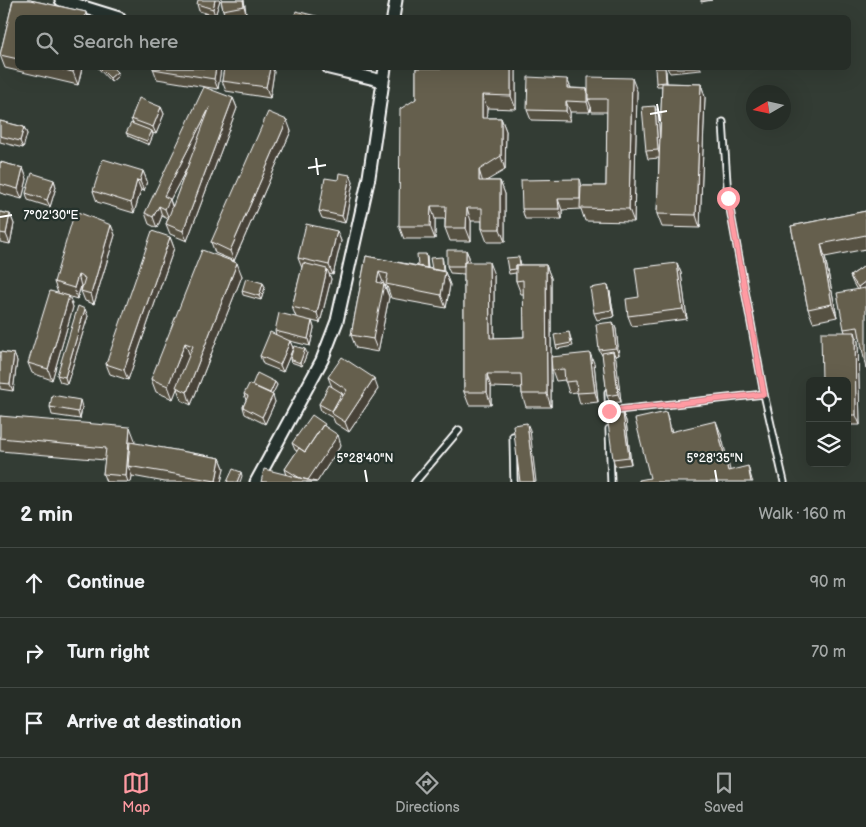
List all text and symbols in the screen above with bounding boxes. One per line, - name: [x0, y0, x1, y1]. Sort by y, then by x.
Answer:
- search box: [15, 15, 851, 70]
- icon: search: [33, 29, 61, 57]
- text: Search here: [73, 31, 178, 54]
- north arrow: [746, 85, 791, 130]
- route start: [717, 187, 740, 210]
- text: 7°02'30"E: [23, 208, 79, 223]
- map controls: [806, 377, 851, 467]
- button: locate: [806, 377, 851, 422]
- route end: [598, 400, 621, 423]
- button: layers: [806, 422, 851, 467]
- text: 5°28'40"N: [337, 451, 393, 466]
- text: 5°28'35"N: [687, 451, 743, 466]
- text: 2 min: [20, 502, 73, 527]
- text: Walk · 160 m: [758, 505, 846, 524]
- icon: ahead: [20, 569, 48, 597]
- text: Continue: [67, 571, 145, 594]
- text: 90 m: [810, 573, 846, 592]
- icon: right: [20, 639, 48, 667]
- text: Turn right: [67, 641, 150, 664]
- text: 70 m: [811, 643, 846, 662]
- icon: arrive: [20, 709, 48, 737]
- text: Arrive at destination: [67, 711, 242, 734]
- tab: Map: [122, 769, 151, 816]
- tab: Directions: [395, 769, 460, 816]
- tab: Saved: [704, 769, 744, 816]

